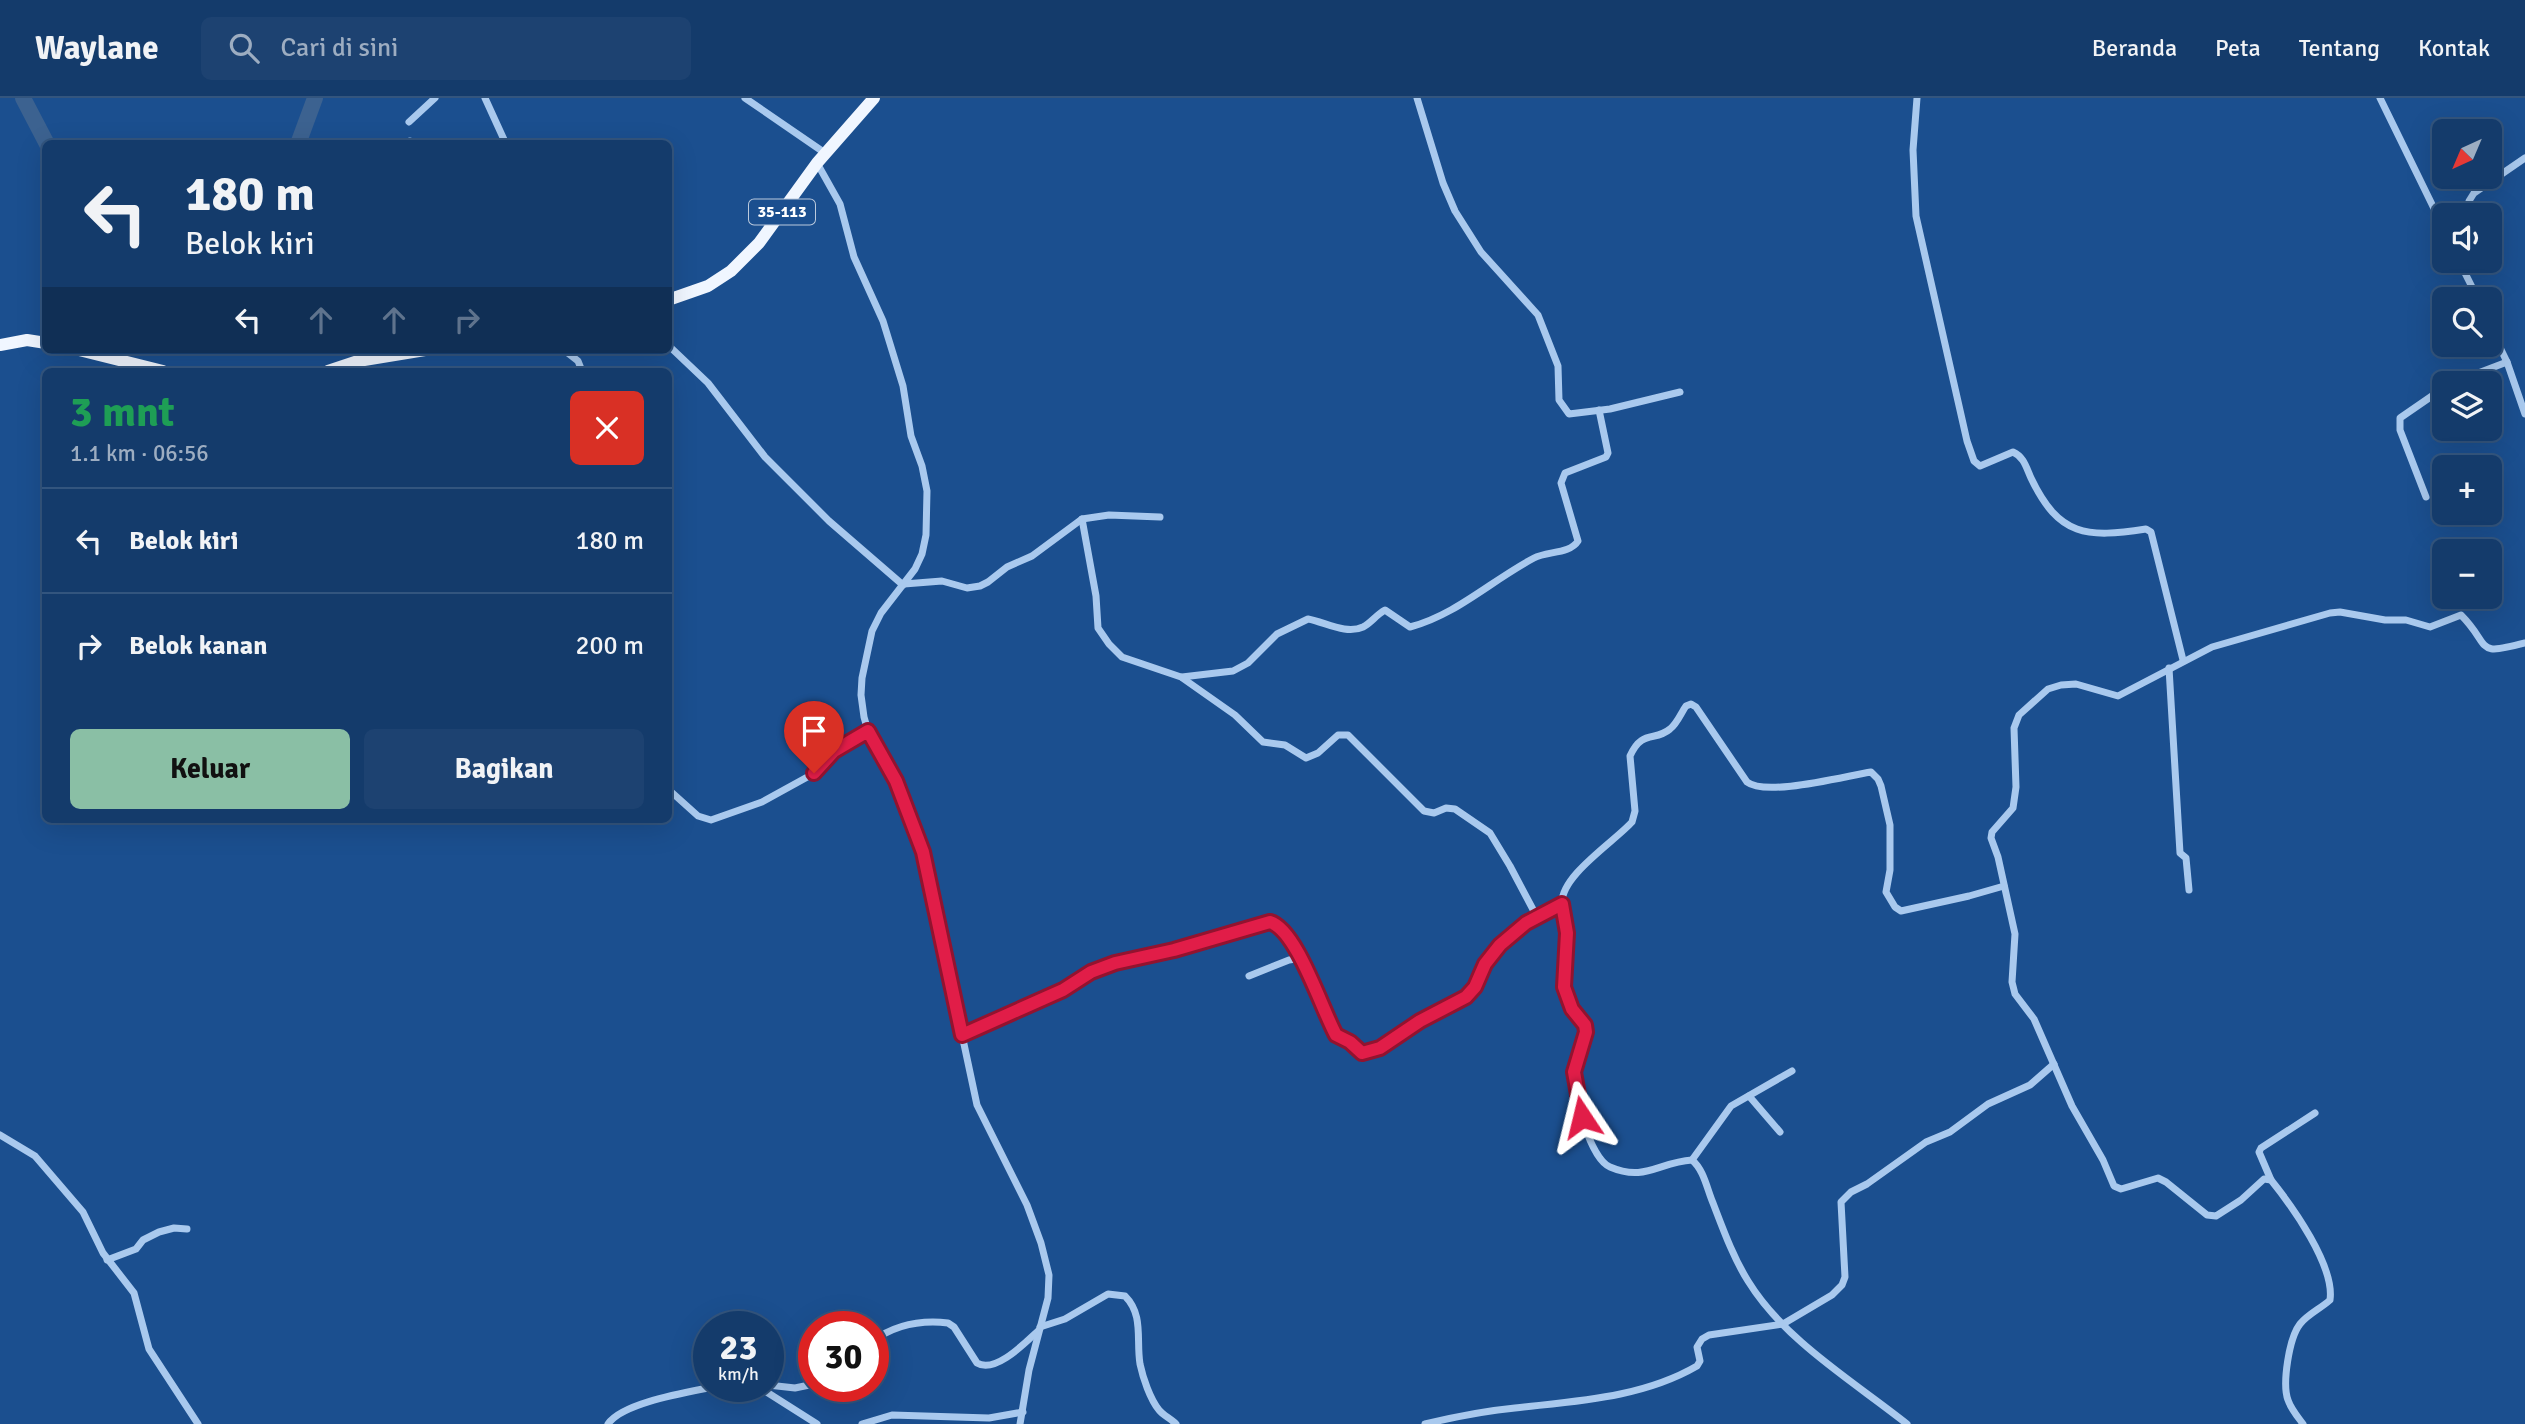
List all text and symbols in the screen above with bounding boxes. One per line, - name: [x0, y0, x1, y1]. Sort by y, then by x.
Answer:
- search box: [201, 17, 691, 80]
- text: Waylane: [35, 28, 159, 69]
- icon: search: [225, 29, 263, 67]
- text: Cari di sini: [281, 32, 398, 64]
- text: Beranda: [2092, 33, 2177, 63]
- text: Peta: [2215, 33, 2261, 63]
- text: Tentang: [2299, 33, 2380, 63]
- text: Kontak: [2418, 33, 2490, 63]
- north arrow: [2432, 119, 2502, 189]
- map controls: [2432, 119, 2502, 609]
- text: 180 m: [185, 164, 315, 224]
- icon: left: [70, 168, 161, 259]
- road number: 35-113: [749, 200, 815, 224]
- button: sound: [2432, 203, 2502, 273]
- text: Belok kiri: [185, 224, 315, 263]
- button: search: [2432, 287, 2502, 357]
- icon: left: [229, 301, 267, 339]
- icon: ahead: [302, 301, 340, 339]
- icon: ahead: [375, 301, 413, 339]
- icon: right: [448, 301, 486, 339]
- button: layers: [2432, 371, 2502, 441]
- text: 3 mnt: [70, 387, 175, 438]
- button: close: [570, 391, 644, 465]
- text: 1.1 km · 06:56: [70, 439, 209, 468]
- button: +: [2432, 455, 2502, 525]
- icon: left: [70, 522, 108, 560]
- text: Belok kiri: [129, 525, 238, 557]
- text: 180 m: [575, 525, 644, 557]
- button: −: [2432, 539, 2502, 609]
- icon: right: [70, 627, 108, 665]
- text: Belok kanan: [129, 630, 267, 662]
- text: 200 m: [575, 630, 644, 662]
- pin: [784, 701, 844, 773]
- icon: arrive: [795, 712, 833, 750]
- button: Keluar: [70, 729, 350, 809]
- button: Bagikan: [364, 729, 644, 809]
- position arrow: [1545, 1080, 1619, 1154]
- speed limit sign: 30: [798, 1311, 889, 1402]
- text: 23: [720, 1326, 757, 1369]
- text: km/h: [718, 1363, 759, 1385]

